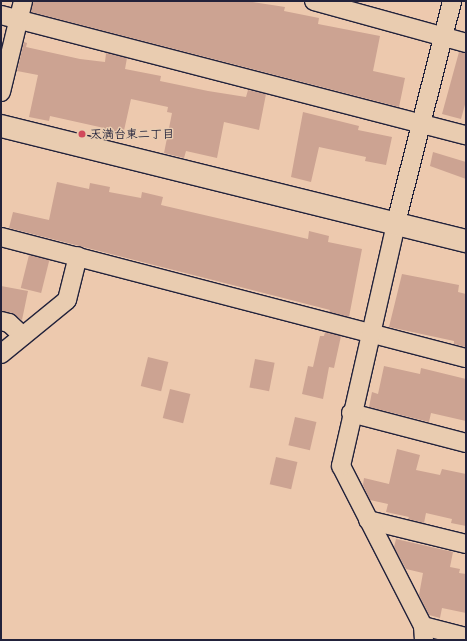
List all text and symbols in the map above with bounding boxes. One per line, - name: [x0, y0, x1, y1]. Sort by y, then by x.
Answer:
- place label: 天満台東二丁目: [90, 127, 174, 141]
- marker: 天満台東二丁目: [77, 129, 87, 139]

